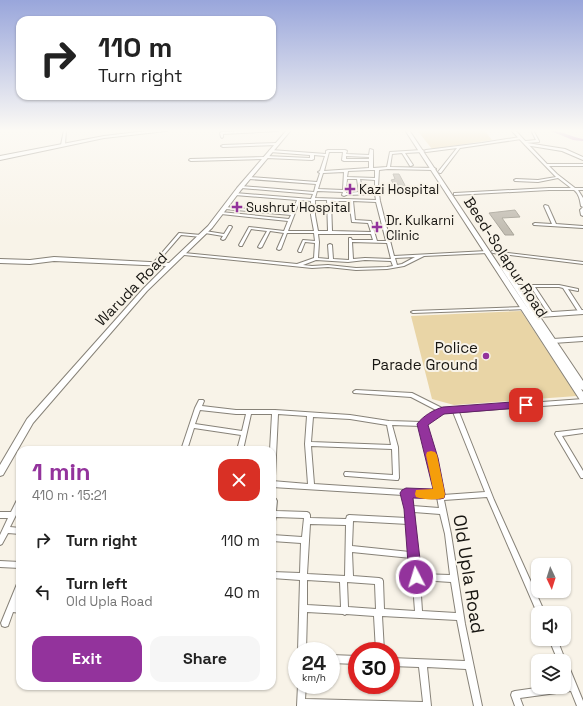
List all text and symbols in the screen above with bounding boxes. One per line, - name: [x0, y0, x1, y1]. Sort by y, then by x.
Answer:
- text: 110 m: [98, 29, 172, 65]
- icon: right: [32, 32, 84, 84]
- text: Turn right: [98, 64, 182, 87]
- place label: Kazi Hospital: [359, 181, 439, 198]
- marker: Kazi Hospital: [344, 183, 356, 195]
- street label: Beed-Solapur Road: [460, 193, 552, 321]
- place label: Sushrut Hospital: [246, 199, 351, 216]
- marker: Sushrut Hospital: [231, 201, 243, 213]
- place label: Dr. Kulkarni Clinic: [386, 212, 454, 244]
- marker: Dr. Kulkarni Clinic: [371, 221, 383, 233]
- street label: Waruda Road: [91, 248, 171, 330]
- place label: Police Parade Ground: [372, 338, 478, 374]
- marker: Police Parade Ground: [481, 351, 491, 361]
- pin: [509, 388, 543, 422]
- icon: arrive: [515, 394, 537, 416]
- text: 1 min: [32, 456, 91, 487]
- button: close: [218, 459, 260, 501]
- text: 410 m · 15:21: [32, 487, 107, 504]
- street label: Old Upla Road: [448, 513, 490, 635]
- icon: right: [32, 529, 54, 551]
- text: Turn right: [66, 531, 137, 550]
- text: 110 m: [221, 531, 260, 550]
- position arrow: [395, 556, 437, 598]
- north arrow: [531, 558, 571, 598]
- map controls: [531, 558, 571, 694]
- text: Turn left: [66, 574, 128, 593]
- icon: left: [32, 581, 54, 603]
- text: 40 m: [224, 583, 260, 602]
- text: Old Upla Road: [66, 593, 153, 610]
- button: sound: [531, 606, 571, 646]
- button: Exit: [32, 636, 142, 682]
- button: Share: [150, 636, 260, 682]
- speed limit sign: 30: [348, 642, 400, 694]
- text: 24: [302, 650, 326, 676]
- button: layers: [531, 654, 571, 694]
- text: km/h: [302, 671, 326, 684]

